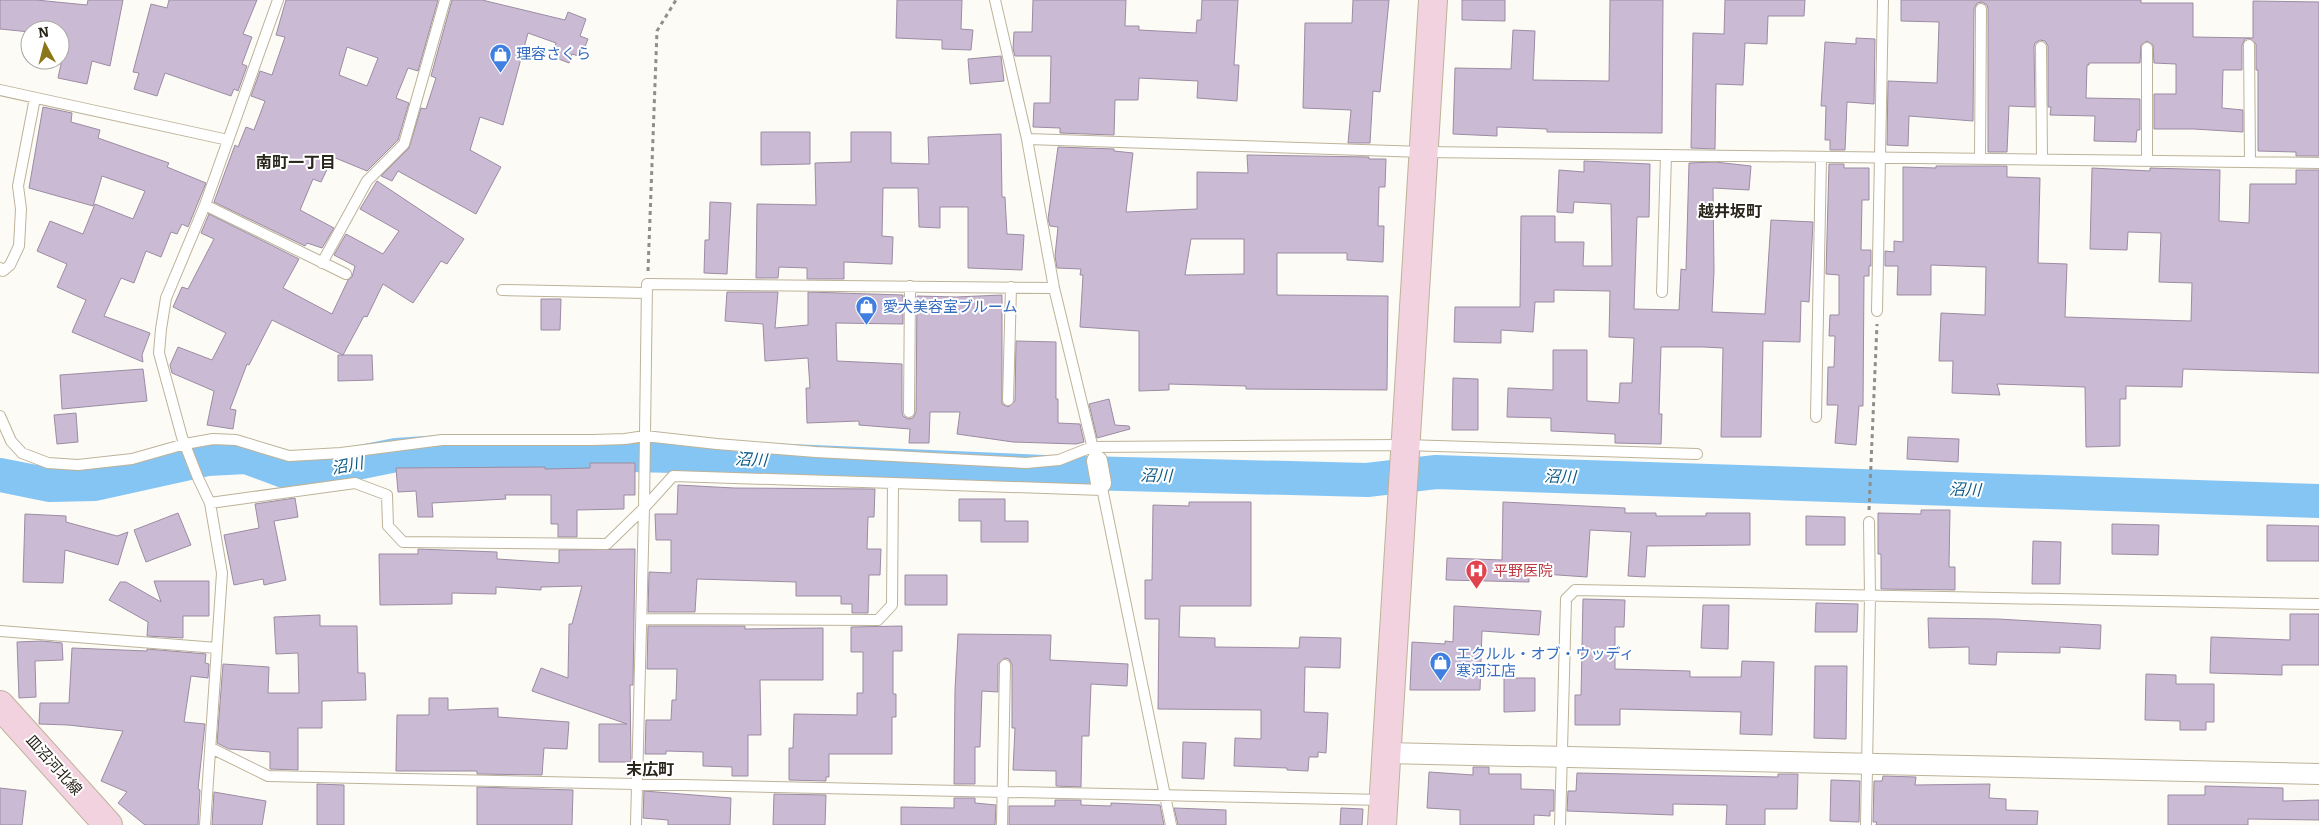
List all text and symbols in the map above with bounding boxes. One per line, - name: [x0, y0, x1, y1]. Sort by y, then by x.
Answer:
- north arrow: [20, 20, 70, 70]
- text: N: [37, 23, 50, 42]
- shop icon: 理容さくら: [488, 42, 512, 73]
- place label: 理容さくら: [516, 45, 591, 63]
- district label: 南町一丁目: [256, 153, 336, 172]
- district label: 越井坂町: [1698, 202, 1762, 221]
- shop icon: 愛犬美容室ブルーム: [855, 295, 879, 326]
- place label: 愛犬美容室ブルーム: [883, 298, 1018, 316]
- water label: 沼川: [734, 449, 769, 470]
- water label: 沼川: [330, 453, 367, 478]
- water label: 沼川: [1140, 466, 1174, 485]
- water label: 沼川: [1544, 466, 1578, 487]
- water label: 沼川: [1949, 479, 1983, 500]
- hospital icon: 平野医院: [1465, 559, 1489, 590]
- place label: 平野医院: [1493, 562, 1553, 580]
- place label: エクルル・オブ・ウッディ 寒河江店: [1456, 645, 1635, 680]
- shop icon: エクルル・オブ・ウッディ 寒河江店: [1428, 651, 1452, 682]
- street label: 皿沼河北線: [22, 731, 86, 799]
- district label: 末広町: [626, 760, 674, 779]

